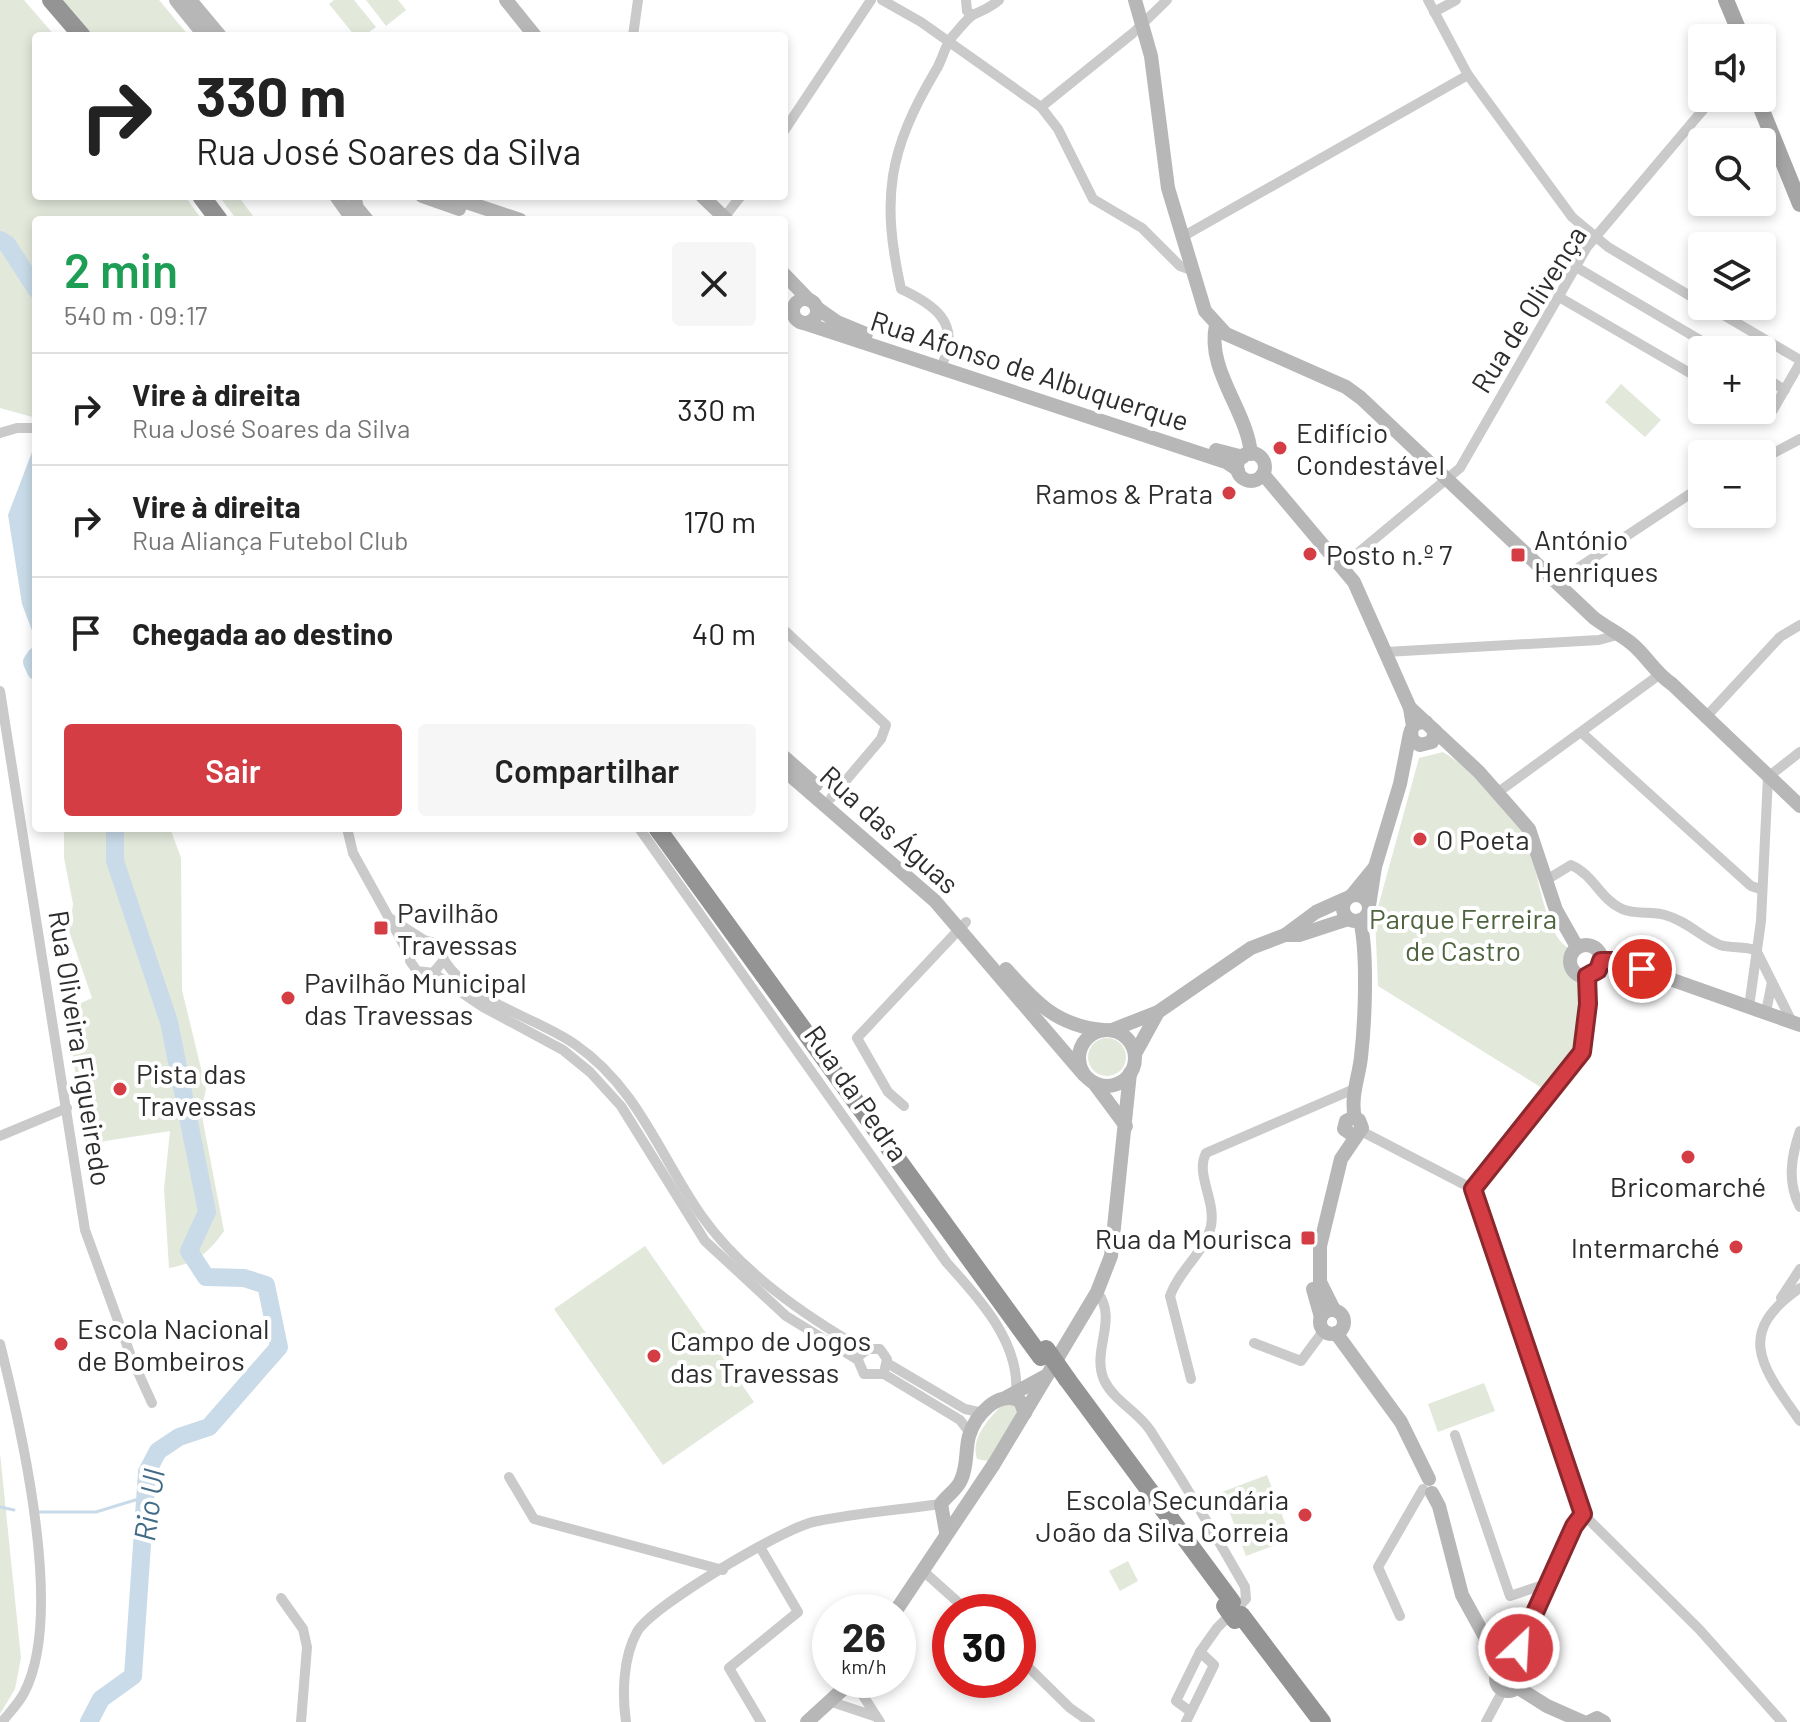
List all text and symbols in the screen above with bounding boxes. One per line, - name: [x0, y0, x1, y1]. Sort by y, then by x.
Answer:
- map controls: [1688, 24, 1776, 528]
- button: sound: [1688, 24, 1776, 112]
- text: 330 m: [196, 61, 346, 128]
- icon: right: [64, 64, 168, 168]
- button: search: [1688, 128, 1776, 216]
- text: Rua José Soares da Silva: [196, 129, 581, 172]
- street label: Rua de Olivença: [1463, 219, 1593, 399]
- button: layers: [1688, 232, 1776, 320]
- text: 2 min: [64, 240, 178, 298]
- button: close: [672, 242, 756, 326]
- text: 540 m · 09:17: [64, 299, 207, 330]
- street label: Rua Afonso de Albuquerque: [867, 302, 1193, 438]
- button: +: [1688, 336, 1776, 424]
- text: Vire à direita: [132, 376, 301, 412]
- icon: right: [64, 387, 108, 431]
- text: 330 m: [677, 391, 756, 427]
- text: Rua José Soares da Silva: [132, 412, 410, 443]
- place label: Edifício Condestável: [1296, 415, 1445, 481]
- marker: Edifício Condestável: [1271, 439, 1289, 457]
- button: −: [1688, 440, 1776, 528]
- place label: Ramos & Prata: [1035, 476, 1213, 510]
- marker: Ramos & Prata: [1220, 484, 1238, 502]
- text: Vire à direita: [132, 488, 301, 524]
- icon: right: [64, 499, 108, 543]
- text: 170 m: [684, 503, 756, 539]
- place label: António Henriques: [1534, 522, 1658, 588]
- text: Rua Aliança Futebol Club: [132, 524, 408, 555]
- place label: Posto n.º 7: [1326, 537, 1452, 571]
- marker: Posto n.º 7: [1301, 545, 1319, 563]
- marker: António Henriques: [1509, 546, 1527, 564]
- icon: arrive: [64, 611, 108, 655]
- text: Chegada ao destino: [132, 615, 393, 651]
- text: 40 m: [692, 615, 756, 651]
- button: Sair: [64, 724, 402, 816]
- button: Compartilhar: [418, 724, 756, 816]
- street label: Rua das Águas: [814, 758, 966, 900]
- place label: O Poeta: [1436, 822, 1530, 856]
- marker: O Poeta: [1411, 830, 1429, 848]
- place label: Pavilhão Travessas: [397, 895, 518, 961]
- park label: Parque Ferreira de Castro: [1369, 901, 1557, 967]
- street label: Rua Oliveira Figueiredo: [42, 908, 120, 1188]
- marker: Pavilhão Travessas: [372, 919, 390, 937]
- pin: [1608, 935, 1676, 1003]
- icon: arrive: [1620, 947, 1664, 991]
- place label: Pavilhão Municipal das Travessas: [304, 965, 527, 1031]
- marker: Pavilhão Municipal das Travessas: [279, 989, 297, 1007]
- street label: Rua da Pedra: [798, 1019, 916, 1167]
- place label: Pista das Travessas: [136, 1056, 257, 1122]
- marker: Pista das Travessas: [111, 1080, 129, 1098]
- marker: Bricomarché: [1679, 1148, 1697, 1166]
- place label: Bricomarché: [1610, 1169, 1766, 1203]
- place label: Rua da Mourisca: [1095, 1221, 1292, 1255]
- marker: Rua da Mourisca: [1299, 1229, 1317, 1247]
- place label: Intermarché: [1571, 1230, 1720, 1264]
- marker: Intermarché: [1727, 1238, 1745, 1256]
- place label: Escola Nacional de Bombeiros: [77, 1311, 270, 1377]
- place label: Campo de Jogos das Travessas: [670, 1323, 871, 1389]
- marker: Escola Nacional de Bombeiros: [52, 1335, 70, 1353]
- marker: Campo de Jogos das Travessas: [645, 1347, 663, 1365]
- water label: Rio Ul: [125, 1466, 171, 1543]
- place label: Escola Secundária João da Silva Correia: [1036, 1482, 1289, 1548]
- marker: Escola Secundária João da Silva Correia: [1296, 1506, 1314, 1524]
- speed limit sign: 30: [932, 1594, 1036, 1698]
- position arrow: [1477, 1606, 1561, 1690]
- text: 26: [842, 1612, 886, 1660]
- text: km/h: [841, 1654, 887, 1678]

